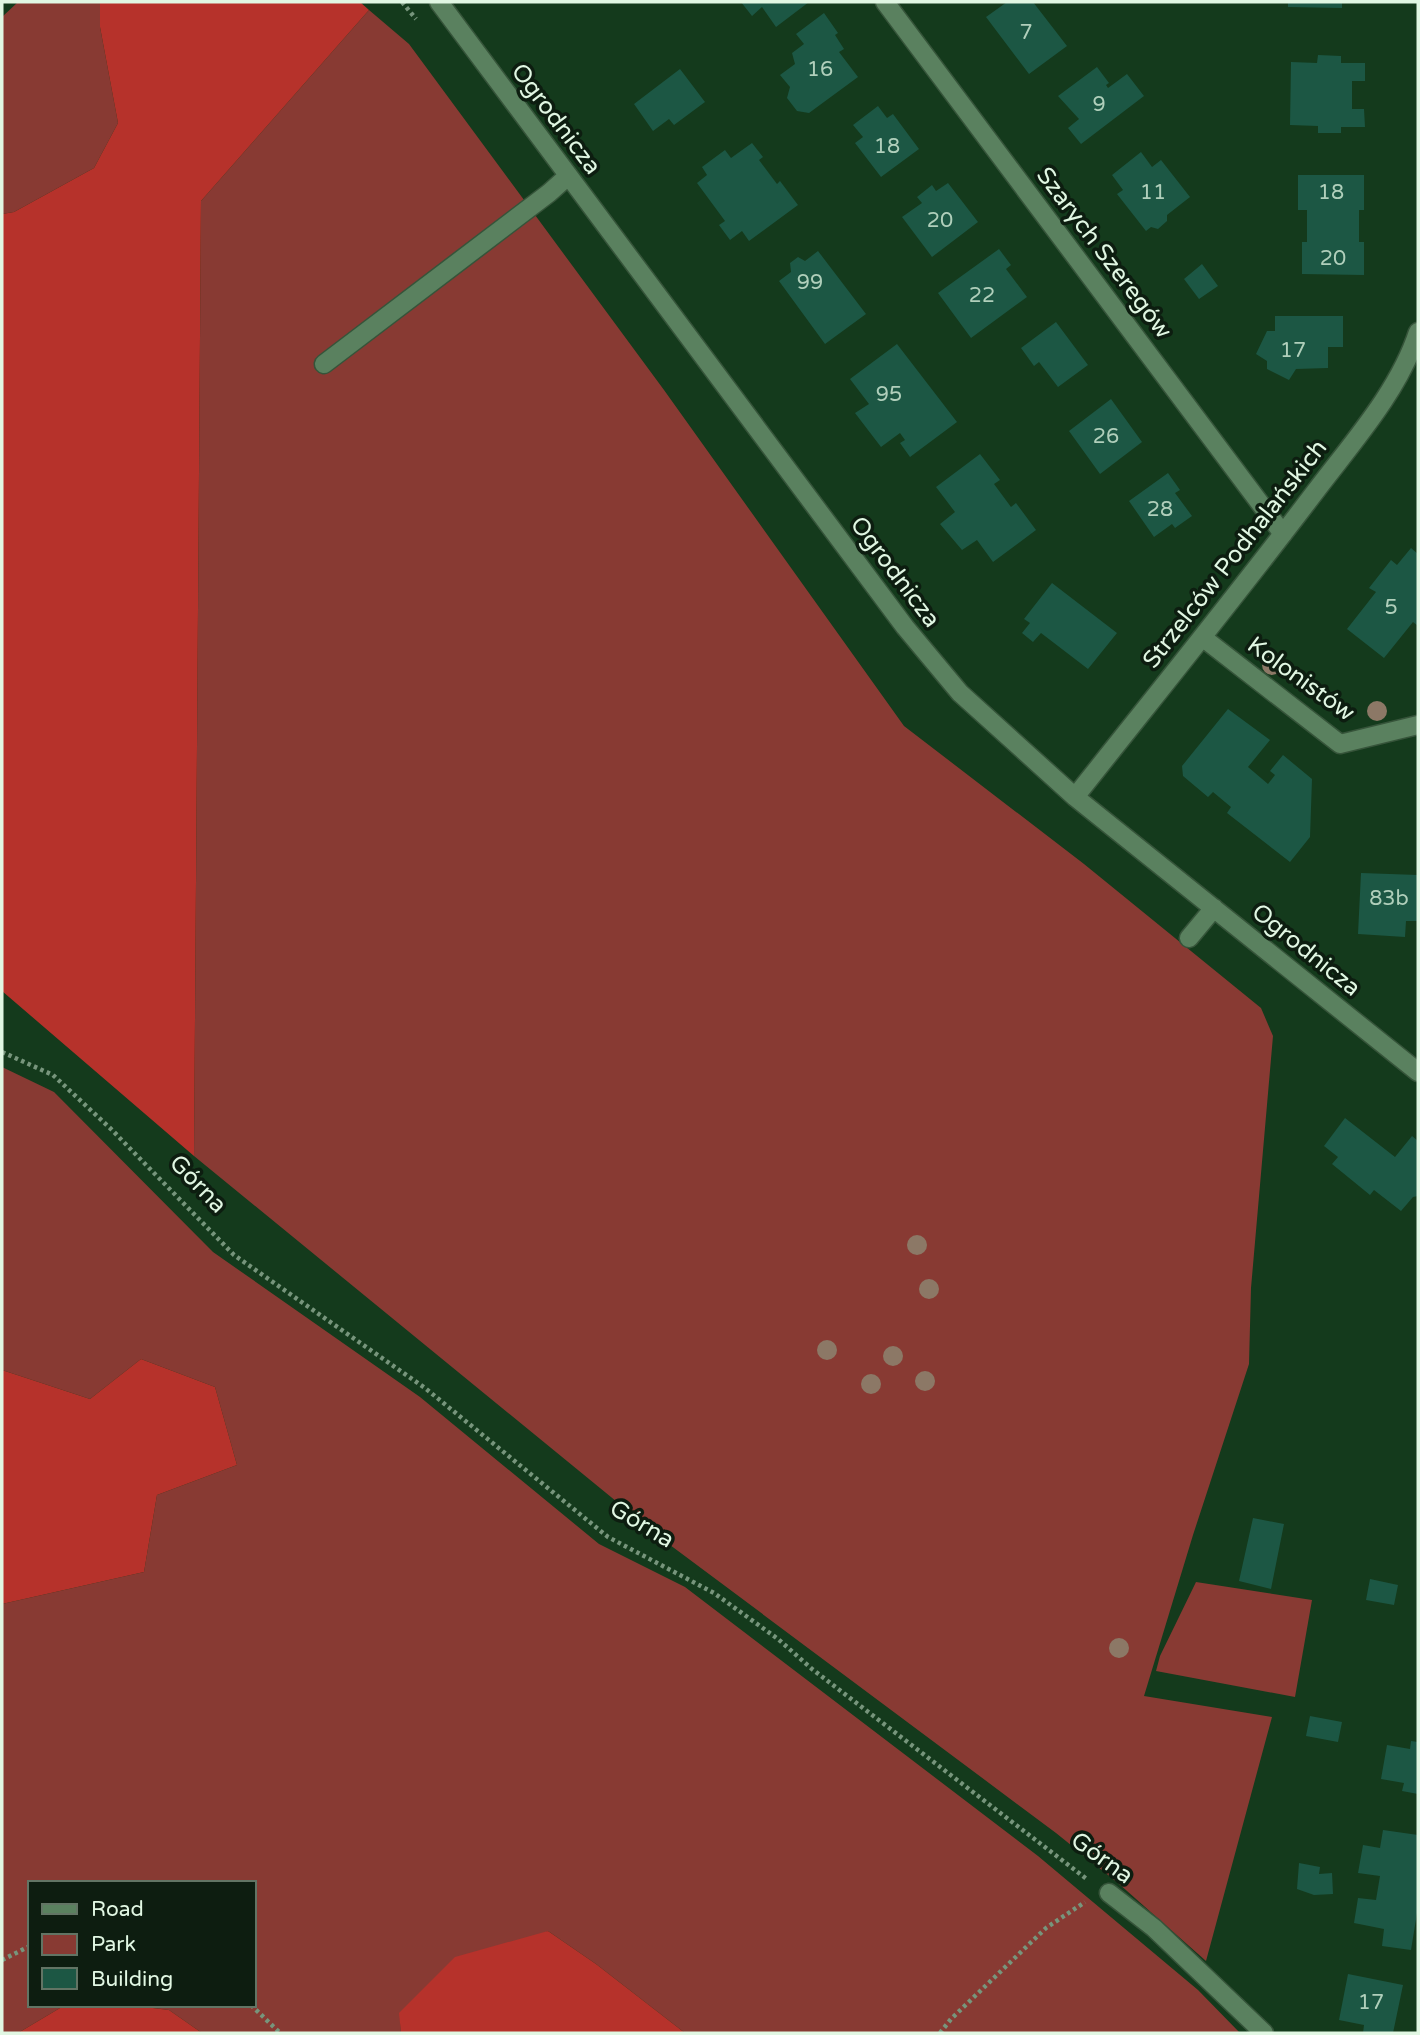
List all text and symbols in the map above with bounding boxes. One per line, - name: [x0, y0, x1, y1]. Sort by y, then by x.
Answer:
- house number: 7: [1019, 20, 1033, 45]
- house number: 16: [807, 57, 833, 82]
- street label: Ogrodnicza: [505, 58, 607, 180]
- house number: 9: [1092, 92, 1106, 117]
- house number: 18: [874, 134, 900, 159]
- street label: Szarych Szeregów: [1030, 162, 1178, 344]
- house number: 11: [1140, 180, 1166, 205]
- house number: 18: [1318, 180, 1344, 205]
- house number: 20: [927, 208, 953, 233]
- house number: 20: [1320, 246, 1346, 271]
- house number: 99: [797, 270, 823, 295]
- house number: 22: [969, 283, 995, 308]
- house number: 17: [1280, 338, 1306, 363]
- house number: 95: [876, 382, 902, 407]
- house number: 26: [1093, 424, 1119, 449]
- street label: Strzelców Podhalańskich: [1137, 434, 1333, 674]
- house number: 28: [1147, 497, 1173, 522]
- street label: Ogrodnicza: [844, 511, 946, 633]
- house number: 5: [1384, 595, 1398, 620]
- street label: Kolonistów: [1242, 630, 1360, 728]
- house number: 83b: [1369, 886, 1409, 911]
- street label: Ogrodnicza: [1246, 897, 1366, 1003]
- street label: Górna: [163, 1149, 233, 1219]
- street label: Górna: [605, 1494, 679, 1554]
- street label: Górna: [1065, 1826, 1139, 1890]
- legend: [28, 1881, 256, 2007]
- text: Road: [91, 1897, 144, 1922]
- text: Park: [91, 1932, 136, 1957]
- text: Building: [91, 1967, 173, 1992]
- house number: 17: [1358, 1990, 1384, 2015]

